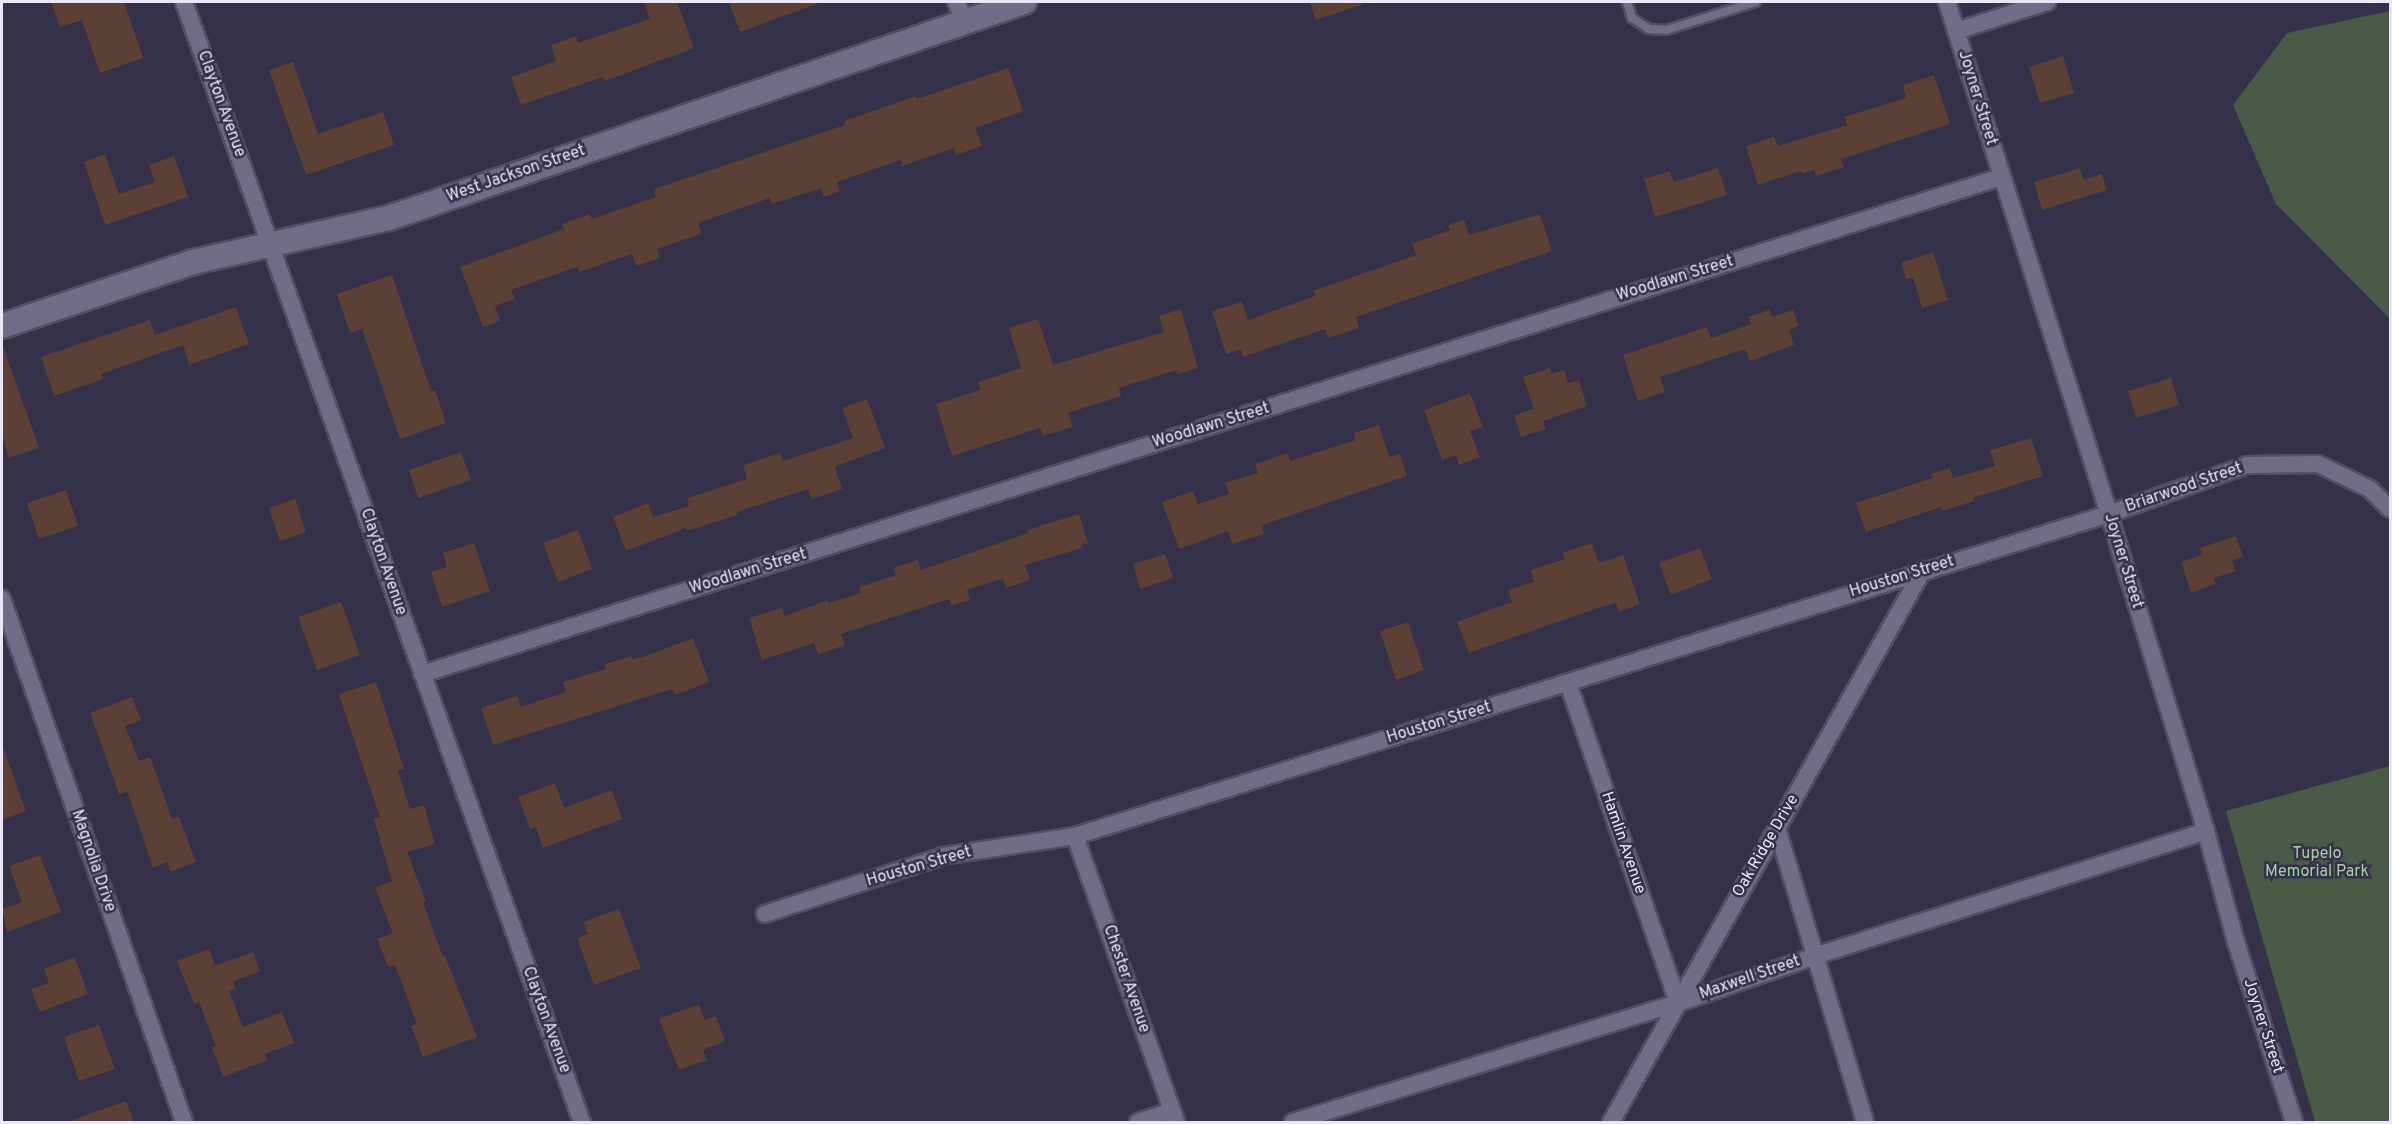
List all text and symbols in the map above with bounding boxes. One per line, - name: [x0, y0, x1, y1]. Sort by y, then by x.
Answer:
- street label: Clayton Avenue: [193, 48, 249, 160]
- street label: Joyner Street: [1953, 48, 2001, 148]
- street label: West Jackson Street: [444, 141, 588, 207]
- street label: Woodlawn Street: [1614, 252, 1736, 306]
- street label: Woodlawn Street: [1150, 399, 1272, 453]
- street label: Briarwood Street: [2123, 459, 2245, 517]
- street label: Clayton Avenue: [356, 506, 410, 618]
- street label: Joyner Street: [2099, 511, 2147, 611]
- street label: Woodlawn Street: [687, 545, 809, 599]
- street label: Houston Street: [1848, 552, 1956, 602]
- street label: Houston Street: [1385, 698, 1493, 748]
- street label: Hamlin Avenue: [1596, 789, 1650, 897]
- street label: Oak Ridge Drive: [1729, 791, 1803, 901]
- street label: Magnolia Drive: [67, 807, 119, 915]
- street label: Houston Street: [864, 843, 974, 891]
- park label: Tupelo Memorial Park: [2265, 844, 2369, 882]
- street label: Chester Avenue: [1098, 922, 1154, 1036]
- street label: Maxwell Street: [1697, 952, 1803, 1004]
- street label: Clayton Avenue: [518, 964, 574, 1076]
- street label: Joyner Street: [2239, 976, 2287, 1076]

